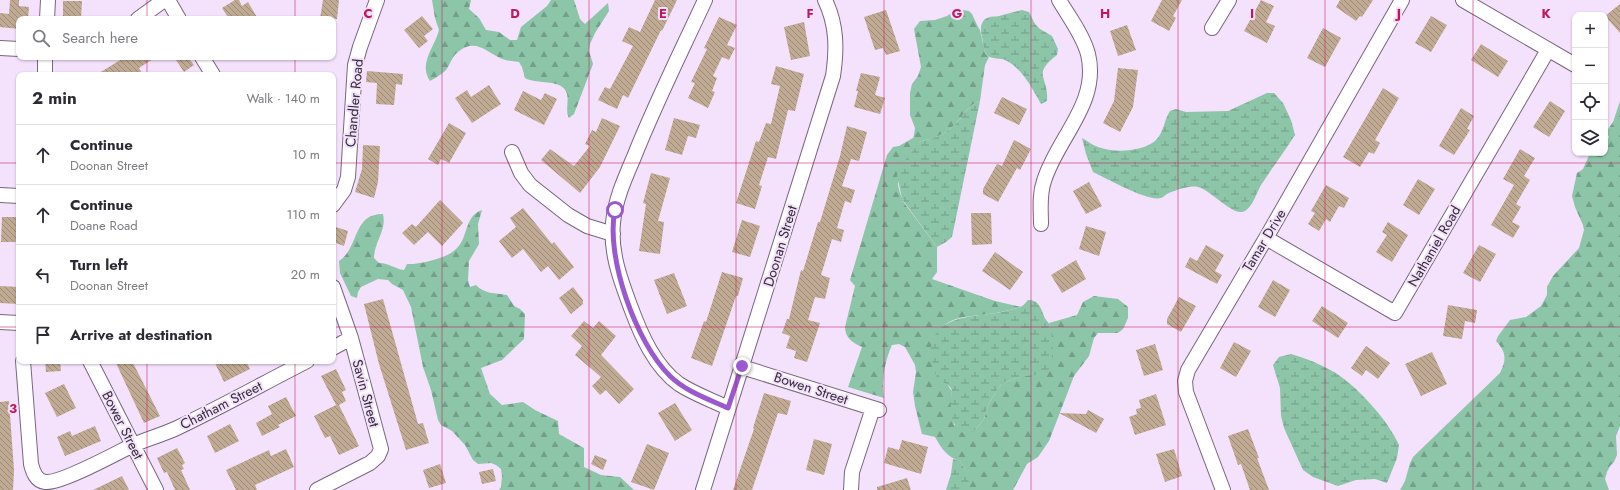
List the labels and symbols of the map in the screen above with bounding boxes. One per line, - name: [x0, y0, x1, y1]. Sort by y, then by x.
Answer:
- text: C: [363, 4, 373, 23]
- text: D: [510, 4, 520, 23]
- text: E: [659, 4, 667, 23]
- text: F: [806, 4, 814, 23]
- text: G: [952, 4, 963, 23]
- text: H: [1100, 4, 1110, 23]
- text: I: [1250, 4, 1254, 23]
- text: J: [1394, 4, 1401, 23]
- text: K: [1541, 4, 1551, 23]
- street label: Chandler Road: [340, 58, 368, 148]
- route start: [606, 201, 624, 219]
- street label: Doonan Street: [758, 202, 802, 289]
- street label: Nathaniel Road: [1403, 202, 1465, 290]
- street label: Tamar Drive: [1237, 205, 1291, 275]
- street label: Savin Street: [347, 357, 385, 430]
- route end: [733, 357, 751, 375]
- street label: Bowen Street: [771, 367, 851, 410]
- street label: Chatham Street: [177, 375, 266, 434]
- street label: Bower Street: [97, 387, 149, 463]
- text: 3: [9, 399, 17, 418]

